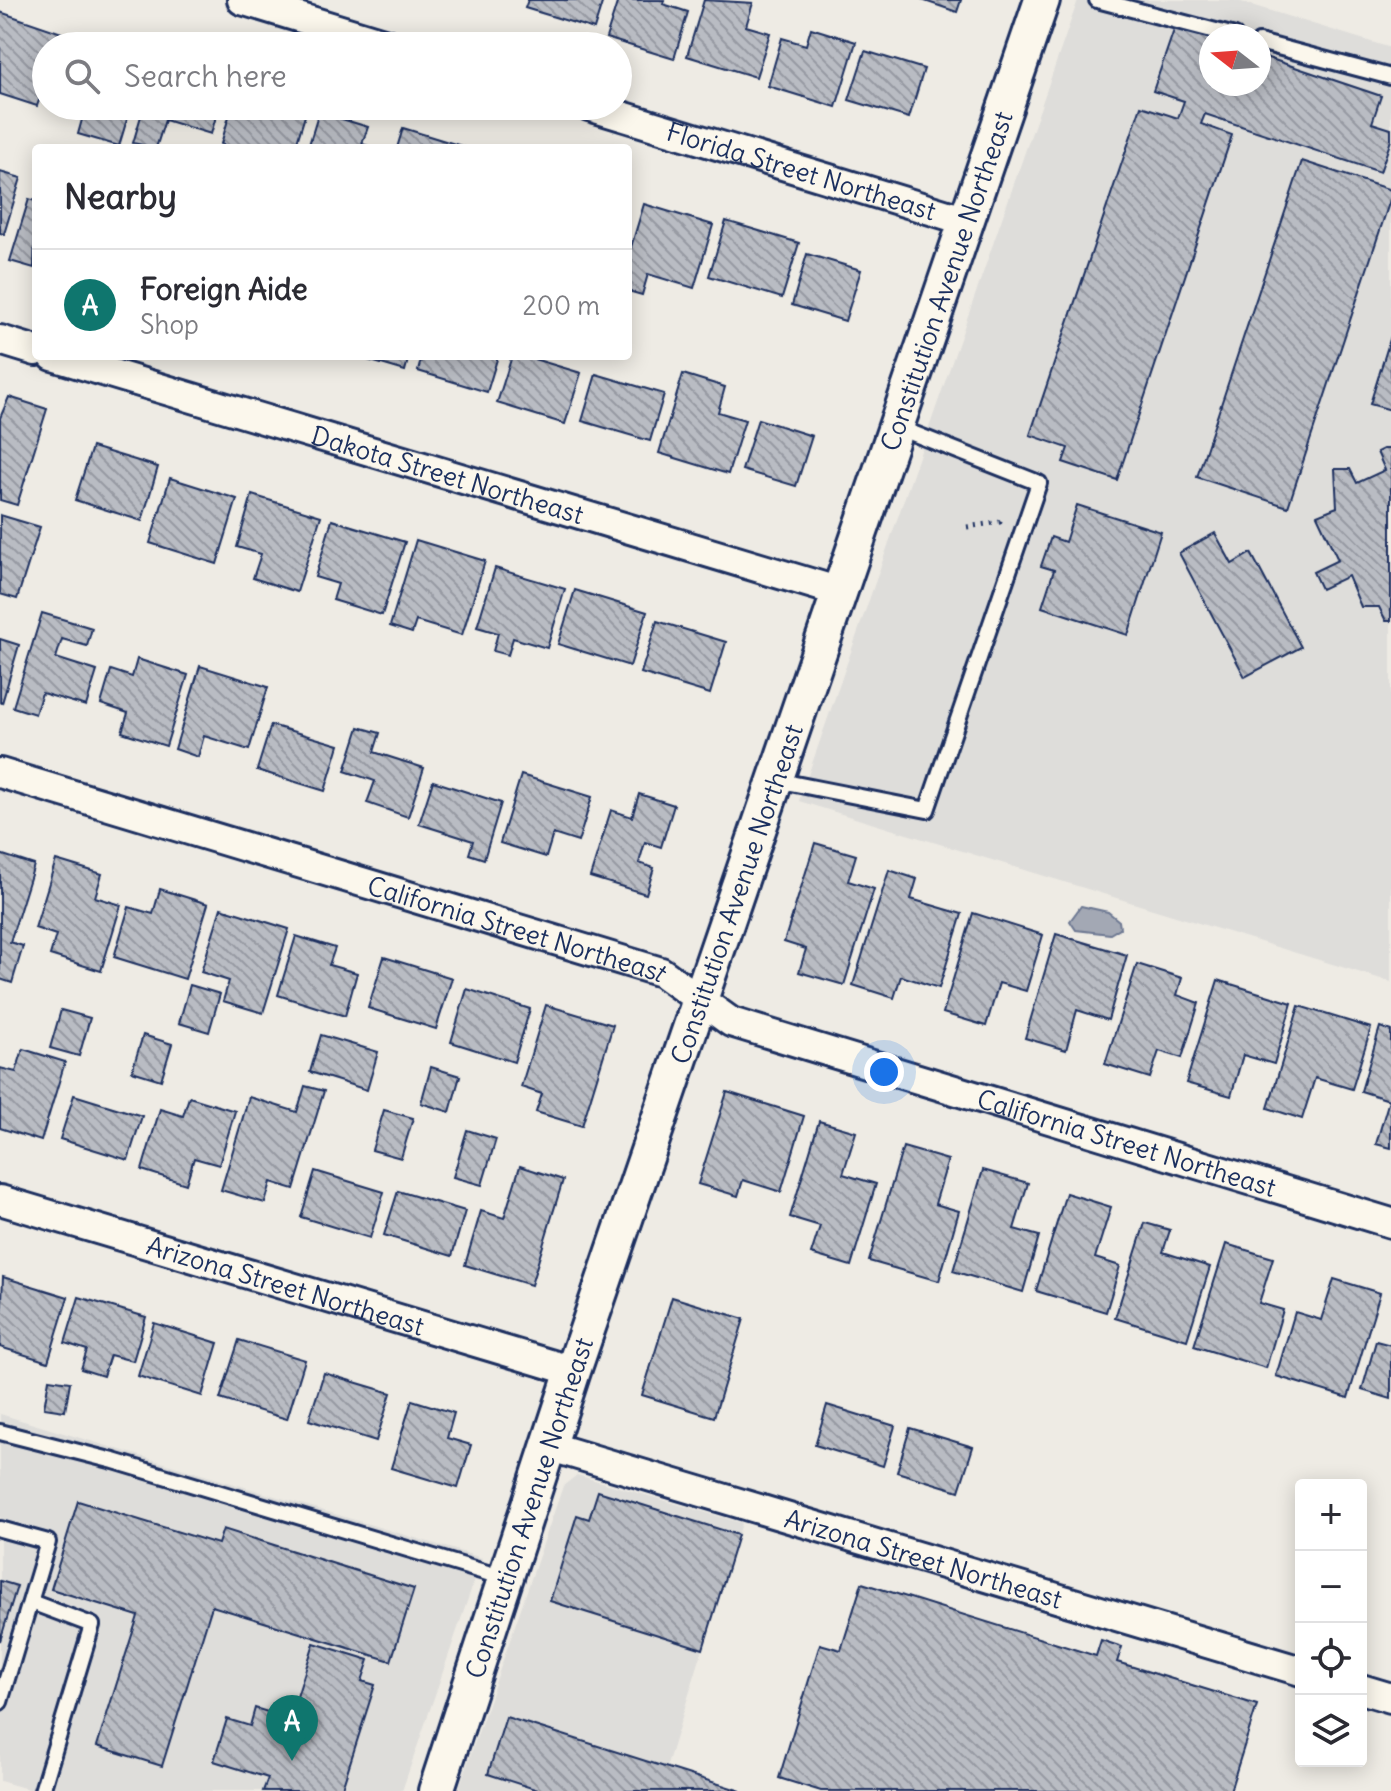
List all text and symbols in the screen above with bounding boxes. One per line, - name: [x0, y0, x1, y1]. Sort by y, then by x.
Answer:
- north arrow: [1199, 24, 1271, 96]
- search box: [32, 32, 632, 120]
- icon: search: [60, 54, 104, 98]
- text: Search here: [124, 57, 287, 95]
- street label: Constitution Avenue Northeast: [873, 106, 1019, 455]
- street label: Florida Street Northeast: [663, 114, 940, 227]
- text: Nearby: [64, 175, 177, 218]
- text: Foreign Aide: [140, 270, 308, 308]
- text: A: [82, 289, 98, 322]
- text: 200 m: [523, 289, 600, 322]
- text: Shop: [140, 308, 199, 341]
- street label: Dakota Street Northeast: [308, 418, 588, 531]
- street label: Constitution Avenue Northeast: [663, 719, 810, 1068]
- street label: California Street Northeast: [364, 868, 675, 988]
- your location: [864, 1052, 904, 1092]
- street label: California Street Northeast: [973, 1081, 1280, 1204]
- street label: Arizona Street Northeast: [143, 1228, 428, 1342]
- street label: Constitution Avenue Northeast: [457, 1333, 600, 1683]
- map controls: [1295, 1479, 1367, 1767]
- button: +: [1295, 1479, 1367, 1551]
- street label: Arizona Street Northeast: [781, 1501, 1066, 1615]
- button: −: [1295, 1551, 1367, 1623]
- button: locate: [1295, 1623, 1367, 1695]
- pin: A: [266, 1695, 318, 1761]
- button: layers: [1295, 1695, 1367, 1767]

